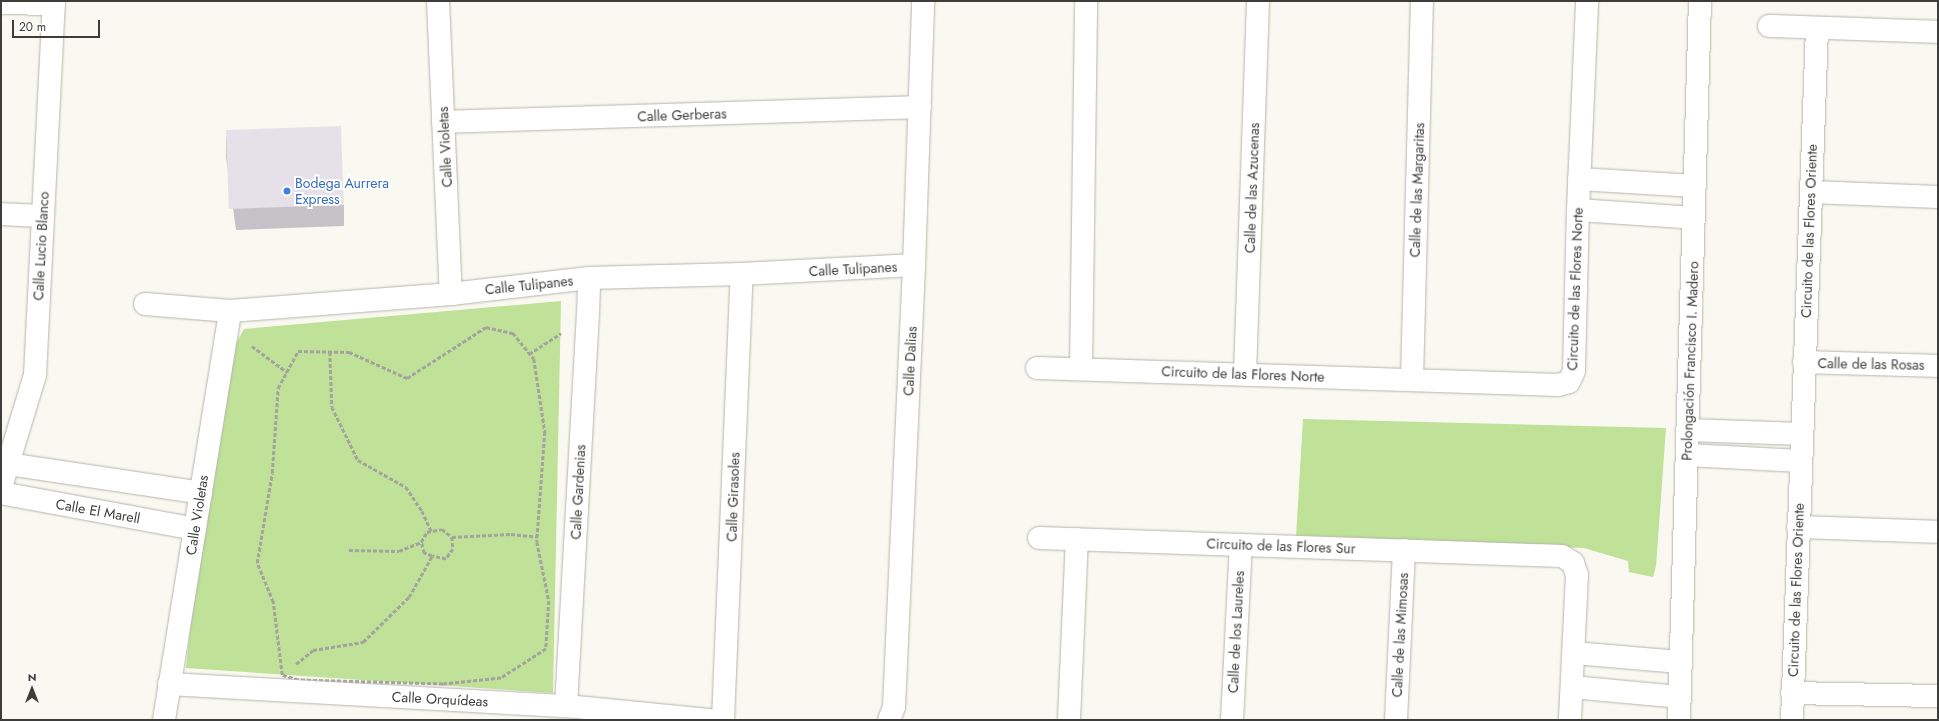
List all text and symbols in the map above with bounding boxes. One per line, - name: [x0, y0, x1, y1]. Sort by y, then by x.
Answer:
- scale bar: [14, 12, 102, 38]
- text: 20 m: [19, 18, 46, 36]
- street label: Calle Gerberas: [637, 105, 727, 125]
- street label: Calle Violetas: [434, 106, 456, 188]
- street label: Calle de las Azucenas: [1241, 122, 1263, 254]
- street label: Calle de las Margaritas: [1406, 122, 1428, 258]
- street label: Circuito de las Flores Oriente: [1798, 144, 1820, 318]
- place label: Bodega Aurrera Express: [295, 175, 389, 208]
- marker: Bodega Aurrera Express: [282, 186, 292, 196]
- street label: Calle Lucio Blanco: [30, 191, 52, 301]
- street label: Circuito de las Flores Norte: [1564, 207, 1586, 371]
- street label: Calle Tulipanes: [808, 258, 898, 280]
- street label: Prolongación Francisco I. Madero: [1678, 261, 1702, 461]
- street label: Calle Tulipanes: [484, 272, 574, 298]
- street label: Calle Dalias: [900, 326, 920, 396]
- street label: Calle de las Rosas: [1817, 355, 1925, 373]
- street label: Circuito de las Flores Norte: [1161, 363, 1325, 385]
- street label: Calle Gardenias: [567, 444, 589, 540]
- street label: Calle Girasoles: [723, 452, 743, 542]
- street label: Calle Violetas: [182, 474, 212, 556]
- street label: Calle El Marell: [54, 495, 142, 527]
- street label: Circuito de las Flores Oriente: [1785, 503, 1807, 677]
- street label: Circuito de las Flores Sur: [1206, 535, 1356, 557]
- street label: Calle de los Laureles: [1224, 570, 1248, 694]
- street label: Calle de las Mimosas: [1388, 572, 1412, 698]
- north arrow: [12, 669, 52, 709]
- text: N: [28, 669, 36, 685]
- street label: Calle Orquídeas: [391, 688, 489, 710]

